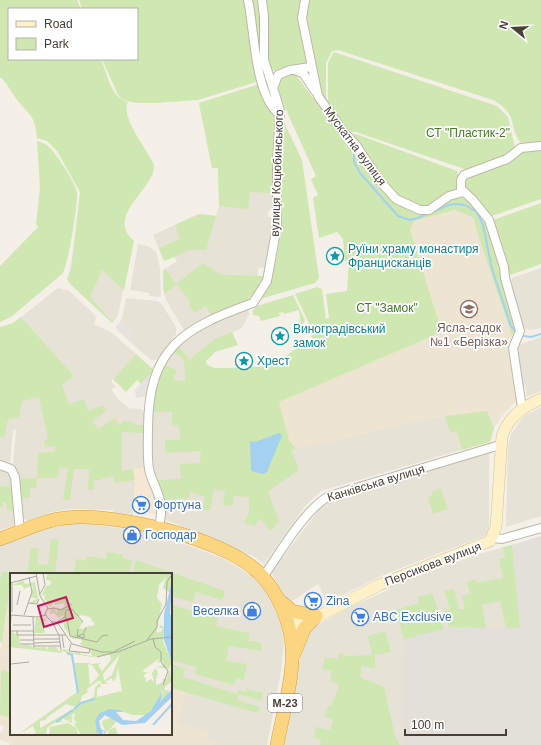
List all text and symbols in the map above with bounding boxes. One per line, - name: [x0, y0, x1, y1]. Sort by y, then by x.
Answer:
- legend: [8, 8, 138, 60]
- north arrow: [493, 8, 533, 48]
- text: Road: [44, 17, 73, 31]
- text: N: [497, 19, 510, 31]
- text: Park: [44, 37, 70, 51]
- street label: Мускатна вулиця: [321, 104, 389, 188]
- street label: вулиця Коцюбинського: [268, 109, 286, 237]
- park label: СТ "Пластик-2": [426, 126, 510, 140]
- place label: Руїни храму монастиря Францисканців: [348, 242, 479, 270]
- place icon: Руїни храму монастиря Францисканців: [325, 246, 345, 266]
- school or university icon: Ясла-садок №1 «Берізка»: [459, 299, 479, 319]
- park label: СТ "Замок": [356, 301, 418, 315]
- place label: Ясла-садок №1 «Берізка»: [430, 321, 508, 349]
- place label: Виноградівський замок: [293, 322, 386, 350]
- place icon: Виноградівський замок: [270, 326, 290, 346]
- place icon: Хрест: [234, 351, 254, 371]
- place label: Хрест: [257, 354, 290, 368]
- street label: Канківська вулиця: [326, 462, 426, 504]
- supermarket icon: Фортуна: [131, 495, 151, 515]
- place label: Фортуна: [154, 498, 201, 512]
- shop icon: Господар: [122, 525, 142, 545]
- place label: Господар: [145, 528, 197, 542]
- street label: Персикова вулиця: [383, 539, 483, 589]
- inset map: [10, 573, 172, 735]
- supermarket icon: Zina: [303, 591, 323, 611]
- place label: Zina: [326, 594, 350, 608]
- shop icon: Веселка: [242, 601, 262, 621]
- place label: Веселка: [193, 604, 239, 618]
- supermarket icon: ABC Exclusive: [350, 607, 370, 627]
- place label: ABC Exclusive: [373, 610, 452, 624]
- road number: М-23: [268, 694, 302, 712]
- scale bar: [405, 711, 506, 737]
- text: 100 m: [411, 718, 444, 732]

